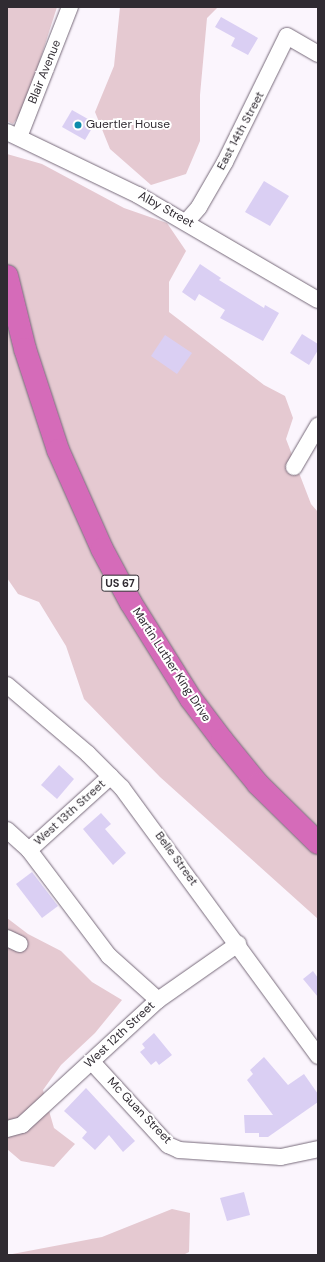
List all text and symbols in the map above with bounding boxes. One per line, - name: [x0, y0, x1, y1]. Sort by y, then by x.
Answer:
- street label: Blair Avenue: [26, 38, 64, 106]
- street label: East 14th Street: [214, 89, 268, 173]
- place label: Guertler House: [86, 118, 170, 132]
- marker: Guertler House: [73, 120, 83, 130]
- street label: Alby Street: [136, 189, 196, 231]
- road number: US 67: [101, 574, 139, 592]
- street label: Martin Luther King Drive: [129, 605, 213, 725]
- street label: West 13th Street: [31, 777, 109, 849]
- street label: Belle Street: [152, 829, 200, 889]
- street label: West 12th Street: [82, 999, 158, 1071]
- street label: Mc Guan Street: [104, 1075, 174, 1147]

